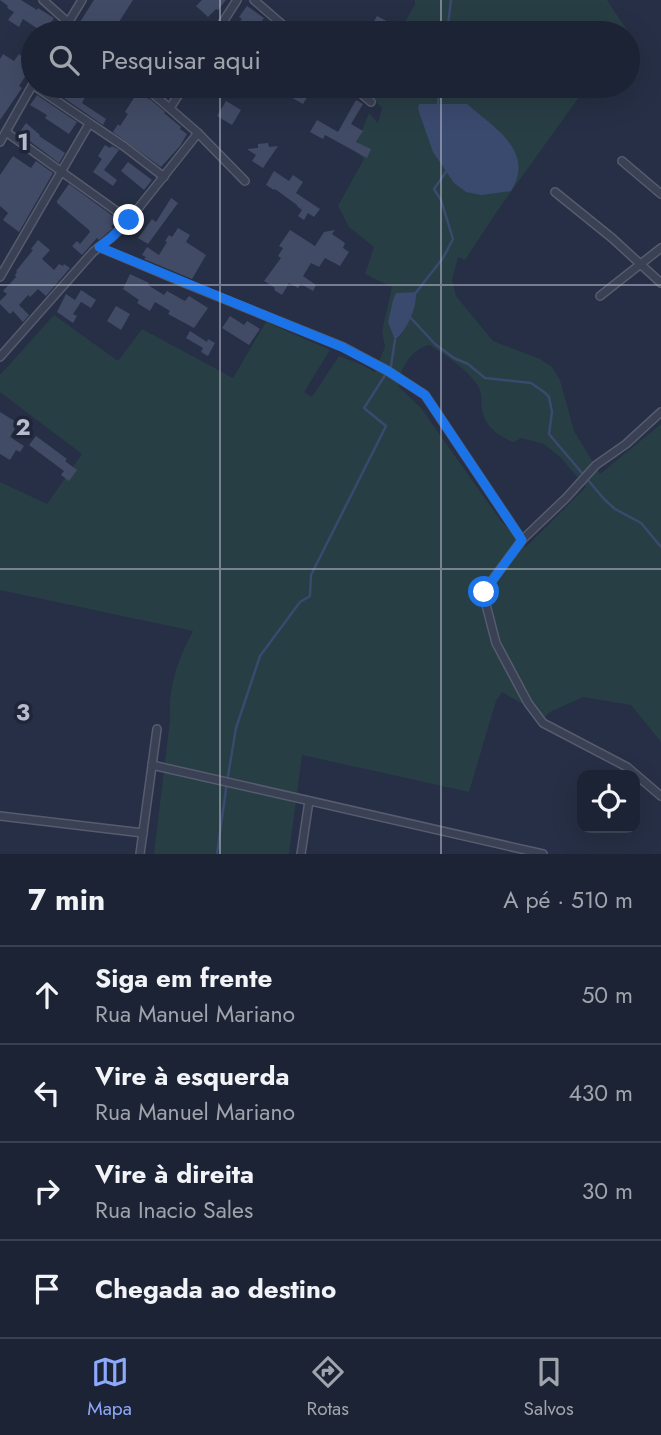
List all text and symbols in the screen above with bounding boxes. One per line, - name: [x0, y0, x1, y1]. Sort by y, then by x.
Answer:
- search box: [21, 21, 640, 98]
- icon: search: [45, 41, 83, 79]
- text: Pesquisar aqui: [101, 41, 261, 79]
- text: 1: [17, 125, 29, 159]
- route end: [113, 204, 144, 235]
- text: 2: [15, 410, 31, 444]
- route start: [468, 576, 499, 607]
- text: 3: [16, 695, 30, 729]
- map controls: [577, 770, 640, 833]
- button: locate: [577, 770, 640, 833]
- text: 7 min: [28, 878, 105, 921]
- text: A pé · 510 m: [503, 883, 633, 917]
- text: Siga em frente: [95, 959, 272, 997]
- icon: ahead: [28, 976, 66, 1014]
- text: 50 m: [581, 978, 633, 1012]
- text: Rua Manuel Mariano: [95, 997, 295, 1031]
- text: Vire à esquerda: [95, 1057, 290, 1095]
- icon: left: [28, 1074, 66, 1112]
- text: 430 m: [568, 1076, 633, 1110]
- text: Rua Manuel Mariano: [95, 1095, 295, 1129]
- text: Vire à direita: [95, 1155, 254, 1193]
- icon: right: [28, 1172, 66, 1210]
- text: 30 m: [582, 1174, 633, 1208]
- text: Rua Inacio Sales: [95, 1193, 253, 1227]
- icon: arrive: [28, 1270, 66, 1308]
- text: Chegada ao destino: [95, 1270, 336, 1308]
- tab: Mapa: [87, 1353, 132, 1422]
- tab: Rotas: [307, 1353, 349, 1422]
- tab: Salvos: [524, 1353, 574, 1422]

